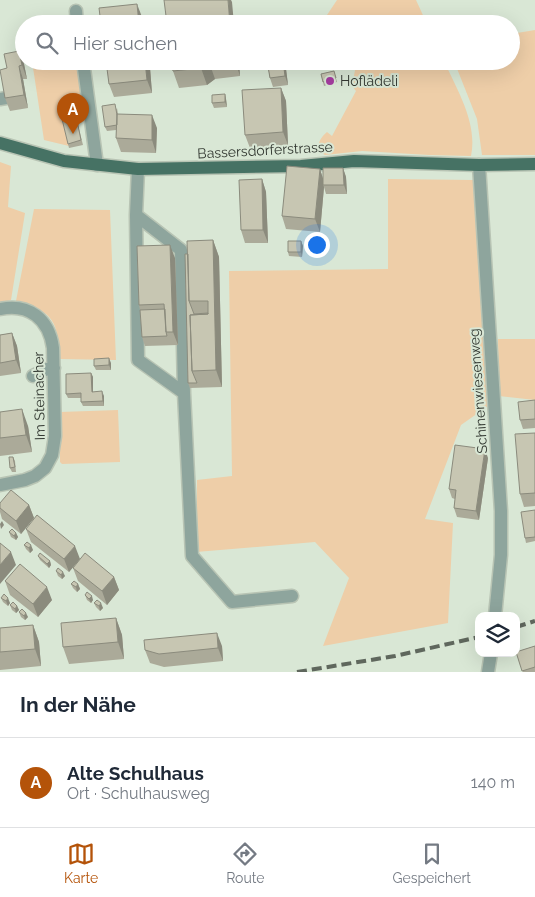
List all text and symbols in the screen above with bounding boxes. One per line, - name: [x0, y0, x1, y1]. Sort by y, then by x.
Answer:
- search box: [15, 15, 520, 70]
- icon: search: [33, 29, 61, 57]
- text: Hier suchen: [73, 32, 178, 54]
- place label: Hoflädeli: [340, 73, 398, 89]
- marker: Hoflädeli: [324, 75, 336, 87]
- pin: A: [57, 93, 89, 134]
- street label: Bassersdorferstrasse: [197, 138, 333, 162]
- your location: [304, 232, 330, 258]
- street label: Schinenwiesenweg: [466, 328, 490, 454]
- street label: Im Steinacher: [30, 351, 48, 441]
- map controls: [475, 612, 520, 657]
- button: layers: [475, 612, 520, 657]
- text: In der Nähe: [20, 692, 136, 717]
- text: Alte Schulhaus: [67, 762, 204, 784]
- text: A: [31, 773, 41, 792]
- text: 140 m: [471, 773, 515, 792]
- text: Ort · Schulhausweg: [67, 784, 210, 803]
- tab: Karte: [64, 840, 98, 886]
- tab: Route: [226, 840, 265, 886]
- tab: Gespeichert: [392, 840, 471, 886]

